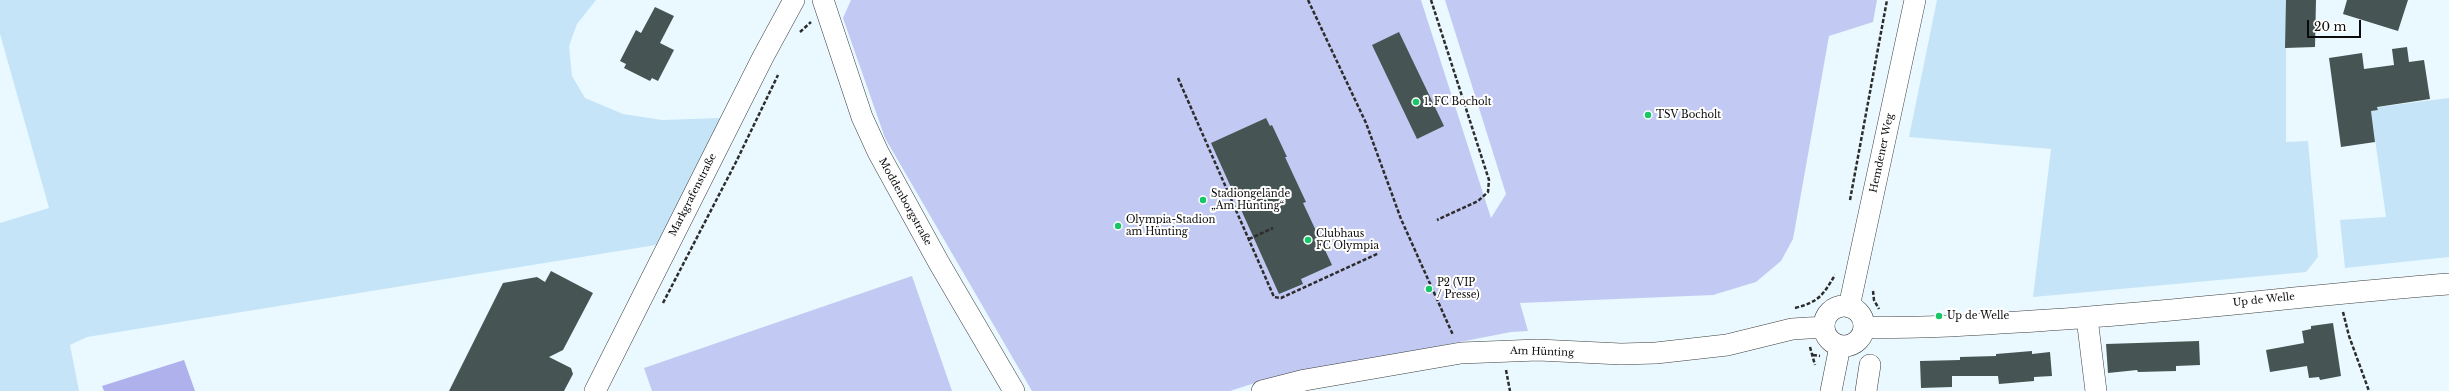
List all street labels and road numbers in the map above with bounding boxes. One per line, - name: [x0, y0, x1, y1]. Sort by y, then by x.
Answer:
- street label: Hemdener Weg: [1868, 112, 1896, 194]
- street label: Markgrafenstraße: [667, 152, 719, 238]
- street label: Moddenborgstraße: [876, 156, 934, 248]
- street label: Up de Welle: [2232, 291, 2296, 309]
- street label: Am Hünting: [1510, 345, 1574, 359]

